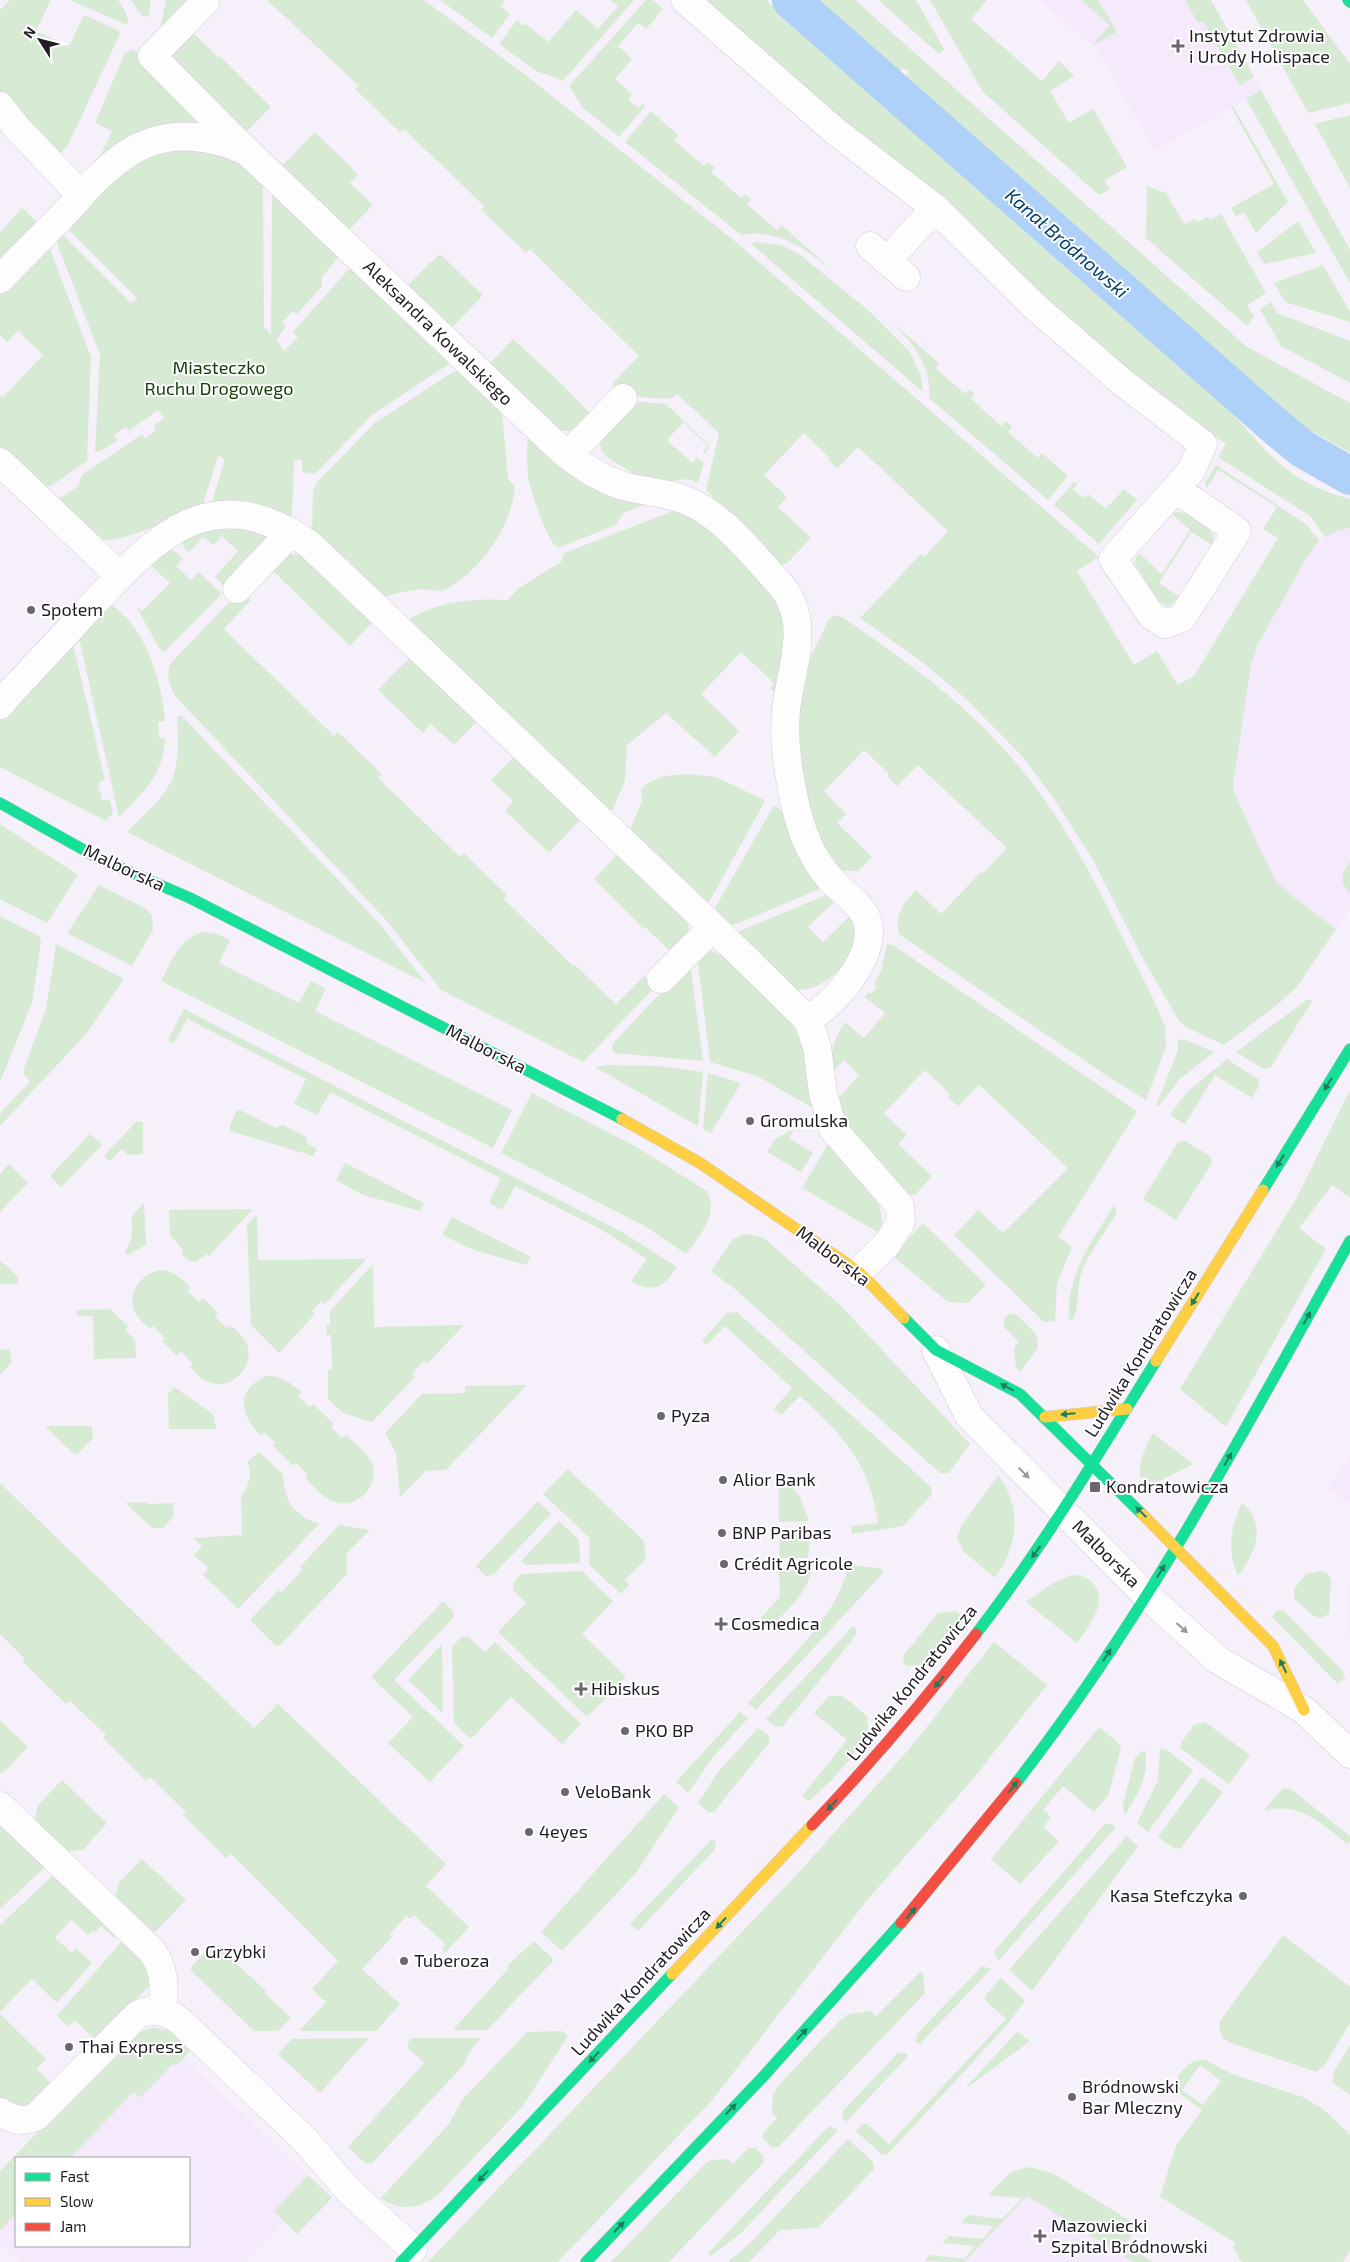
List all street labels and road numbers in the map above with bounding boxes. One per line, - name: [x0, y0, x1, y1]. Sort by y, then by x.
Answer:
- street label: Aleksandra Kowalskiego: [359, 255, 518, 409]
- street label: Malborska: [80, 839, 168, 895]
- street label: Malborska: [443, 1019, 530, 1078]
- street label: Malborska: [792, 1220, 875, 1290]
- street label: Ludwika Kondratowicza: [1079, 1264, 1201, 1441]
- street label: Malborska: [1068, 1515, 1145, 1592]
- street label: Ludwika Kondratowicza: [841, 1600, 981, 1765]
- street label: Ludwika Kondratowicza: [566, 1903, 715, 2060]

